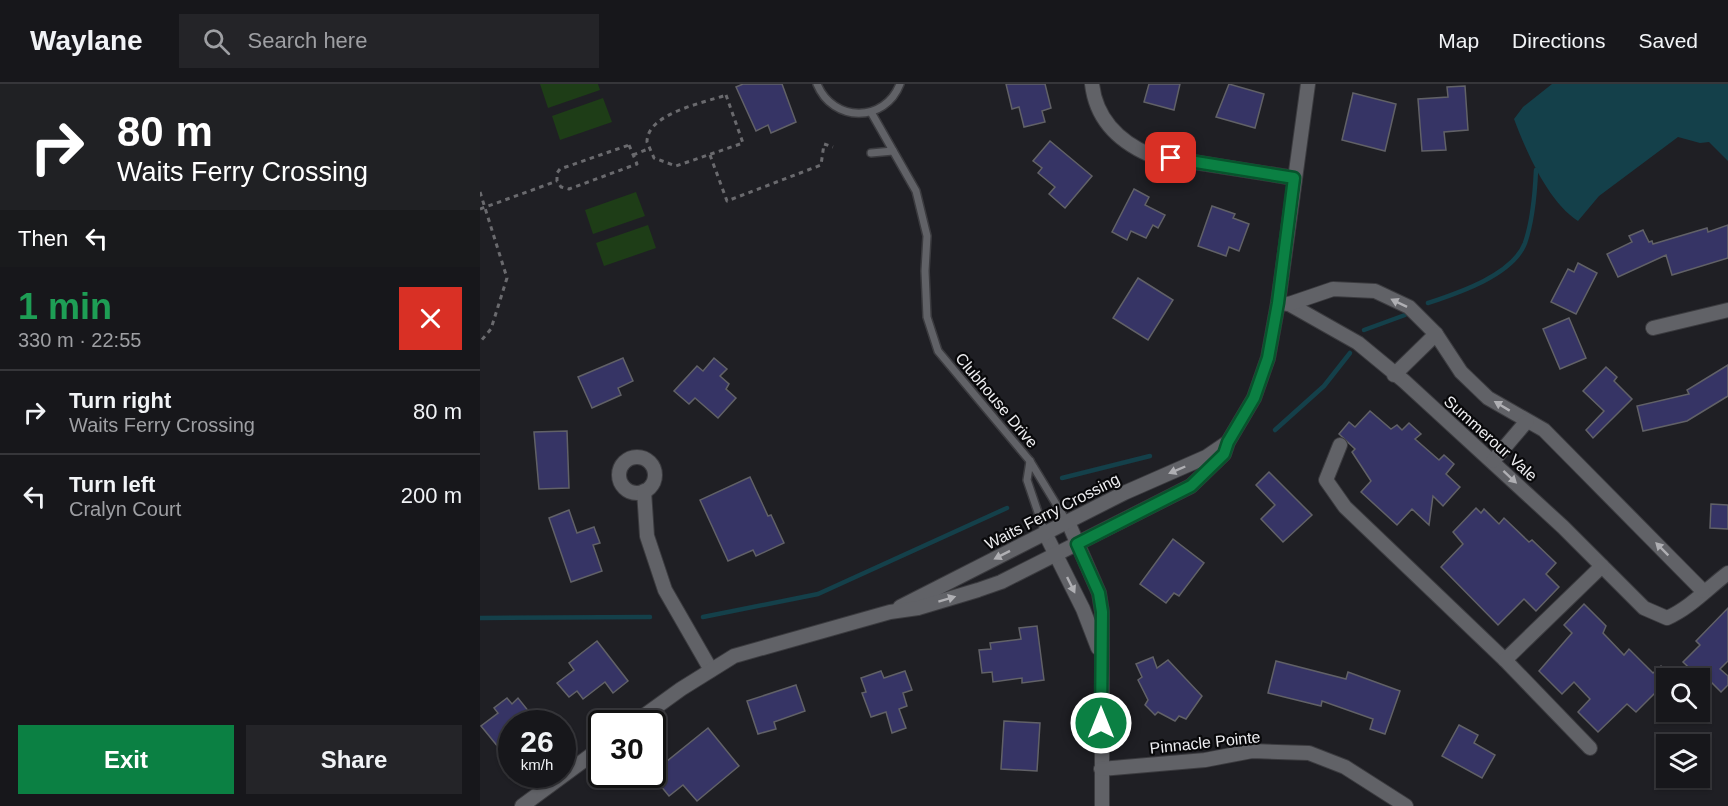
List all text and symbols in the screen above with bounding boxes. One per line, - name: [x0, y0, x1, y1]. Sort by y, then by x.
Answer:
- search box: [179, 14, 599, 68]
- text: Waylane: [30, 25, 143, 56]
- icon: search: [200, 25, 233, 58]
- text: Search here: [248, 28, 367, 53]
- text: Map: [1438, 29, 1479, 52]
- text: Directions: [1512, 29, 1605, 52]
- text: Saved: [1638, 29, 1698, 52]
- icon: right: [18, 108, 96, 186]
- text: 80 m: [117, 108, 213, 155]
- pin: [1145, 132, 1196, 183]
- icon: arrive: [1154, 141, 1187, 174]
- text: Waits Ferry Crossing: [117, 157, 368, 187]
- icon: left: [80, 222, 113, 255]
- text: Then: [18, 226, 68, 251]
- text: 1 min: [18, 286, 112, 327]
- button: close: [399, 287, 462, 350]
- one-way arrow: [1391, 298, 1408, 307]
- text: 330 m · 22:55: [18, 329, 141, 351]
- street label: Clubhouse Drive: [952, 350, 1041, 451]
- text: Turn right: [69, 388, 171, 413]
- street label: Summerour Vale: [1441, 392, 1541, 485]
- icon: right: [18, 396, 51, 429]
- text: 80 m: [413, 399, 462, 424]
- one-way arrow: [1494, 401, 1510, 412]
- text: Waits Ferry Crossing: [69, 414, 255, 436]
- one-way arrow: [1168, 466, 1186, 475]
- one-way arrow: [1502, 469, 1516, 483]
- street label: Waits Ferry Crossing: [982, 470, 1122, 553]
- text: Turn left: [69, 472, 155, 497]
- icon: left: [18, 480, 51, 513]
- text: 200 m: [401, 483, 462, 508]
- text: Cralyn Court: [69, 498, 181, 520]
- one-way arrow: [1655, 542, 1669, 557]
- one-way arrow: [993, 550, 1010, 560]
- one-way arrow: [1067, 576, 1076, 593]
- one-way arrow: [938, 594, 956, 603]
- map controls: [1656, 668, 1710, 788]
- button: search: [1656, 668, 1710, 722]
- position arrow: [1069, 691, 1133, 755]
- speed limit sign: 30: [588, 710, 666, 788]
- button: Exit: [18, 725, 234, 794]
- button: Share: [246, 725, 462, 794]
- text: 26: [520, 725, 554, 758]
- street label: Pinnacle Pointe: [1149, 728, 1261, 757]
- button: layers: [1656, 734, 1710, 788]
- text: km/h: [521, 756, 553, 773]

